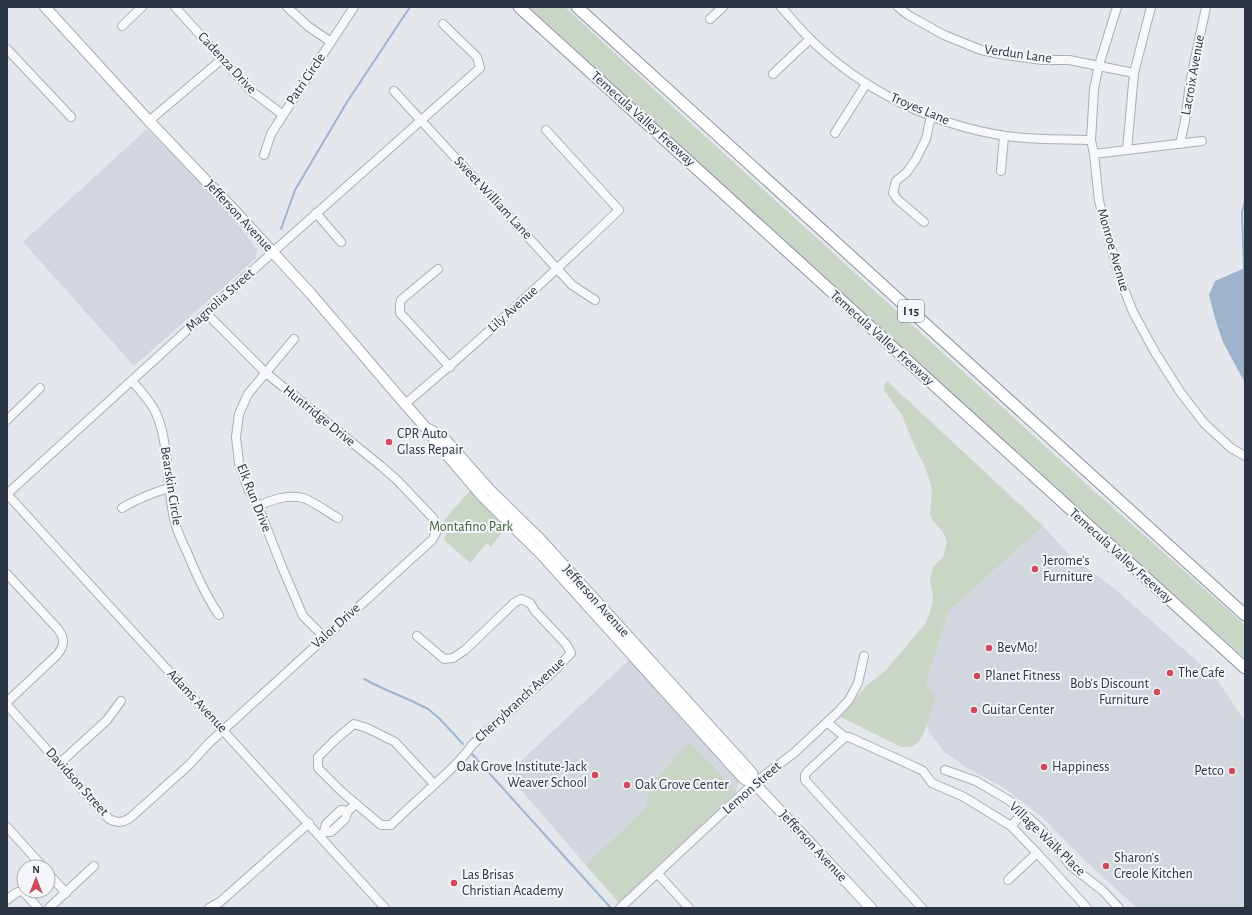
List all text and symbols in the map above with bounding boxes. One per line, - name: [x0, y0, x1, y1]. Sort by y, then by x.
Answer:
- street label: Cadenza Drive: [195, 30, 259, 96]
- street label: Lacroix Avenue: [1179, 34, 1207, 116]
- street label: Verdun Lane: [983, 42, 1053, 66]
- street label: Patri Circle: [284, 51, 328, 107]
- street label: Temecula Valley Freeway: [588, 69, 698, 169]
- street label: Troyes Lane: [888, 90, 952, 128]
- street label: Sweet William Lane: [451, 154, 535, 242]
- street label: Jefferson Avenue: [203, 178, 275, 254]
- street label: Monroe Avenue: [1094, 207, 1132, 293]
- street label: Magnolia Street: [183, 265, 257, 334]
- street label: Lily Avenue: [485, 283, 541, 335]
- street label: Temecula Valley Freeway: [827, 288, 937, 388]
- road number: I 15: [898, 300, 924, 322]
- street label: Huntridge Drive: [280, 383, 358, 449]
- place label: CPR Auto Glass Repair: [397, 427, 464, 457]
- marker: CPR Auto Glass Repair: [384, 437, 394, 447]
- street label: Bearskin Circle: [158, 446, 184, 526]
- street label: Elk Run Drive: [234, 462, 274, 534]
- street label: Temecula Valley Freeway: [1066, 506, 1176, 606]
- park label: Montafino Park: [429, 520, 514, 534]
- place label: Jerome's Furniture: [1043, 554, 1093, 584]
- street label: Jefferson Avenue: [560, 562, 632, 640]
- marker: Jerome's Furniture: [1030, 564, 1040, 574]
- street label: Valor Drive: [309, 601, 363, 651]
- place label: BevMo!: [997, 641, 1038, 655]
- marker: BevMo!: [984, 643, 994, 653]
- street label: Cherrybranch Avenue: [472, 655, 568, 745]
- place label: The Cafe: [1178, 666, 1225, 680]
- street label: Adams Avenue: [164, 667, 230, 735]
- marker: The Cafe: [1165, 668, 1175, 678]
- place label: Planet Fitness: [985, 669, 1061, 683]
- marker: Planet Fitness: [972, 671, 982, 681]
- place label: Bob's Discount Furniture: [1070, 677, 1150, 707]
- marker: Bob's Discount Furniture: [1152, 687, 1162, 697]
- place label: Guitar Center: [982, 703, 1055, 717]
- marker: Guitar Center: [969, 705, 979, 715]
- street label: Davidson Street: [43, 745, 111, 819]
- street label: Lemon Street: [720, 759, 784, 817]
- place label: Oak Grove Institute-Jack Weaver School: [457, 760, 588, 790]
- place label: Happiness: [1052, 760, 1109, 774]
- marker: Happiness: [1039, 762, 1049, 772]
- place label: Petco: [1194, 764, 1224, 778]
- marker: Petco: [1227, 766, 1237, 776]
- marker: Oak Grove Institute-Jack Weaver School: [590, 770, 600, 780]
- place label: Oak Grove Center: [635, 778, 729, 792]
- marker: Oak Grove Center: [622, 780, 632, 790]
- street label: Village Walk Place: [1006, 799, 1088, 879]
- street label: Jefferson Avenue: [777, 808, 849, 884]
- place label: Sharon's Creole Kitchen: [1114, 851, 1193, 881]
- north arrow: [16, 859, 56, 899]
- marker: Sharon's Creole Kitchen: [1101, 861, 1111, 871]
- text: N: [32, 864, 40, 875]
- place label: Las Brisas Christian Academy: [462, 868, 563, 898]
- marker: Las Brisas Christian Academy: [449, 878, 459, 888]

